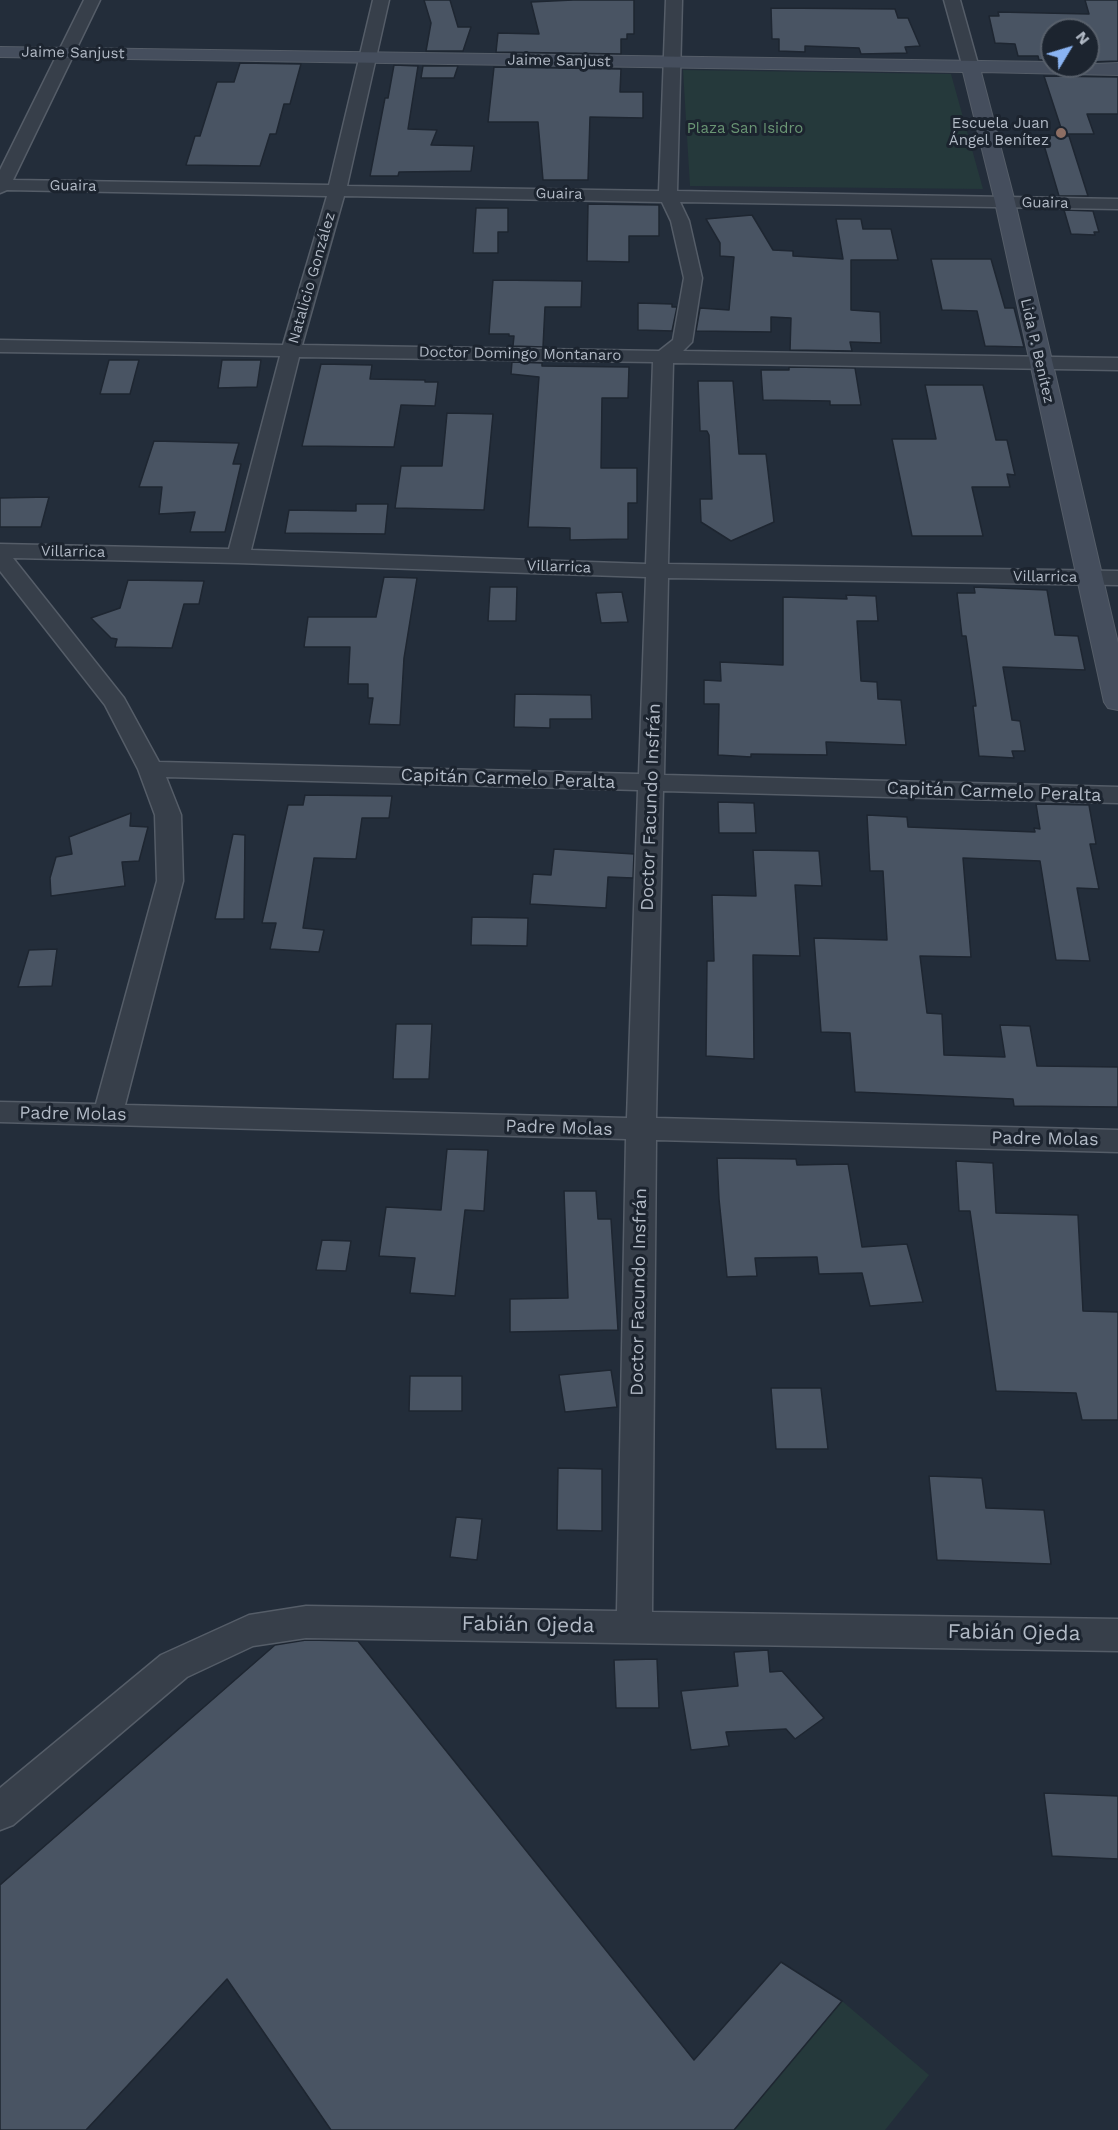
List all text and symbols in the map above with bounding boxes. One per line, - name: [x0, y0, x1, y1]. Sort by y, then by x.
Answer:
- north arrow: [1040, 18, 1100, 78]
- text: N: [1072, 27, 1094, 48]
- street label: Jaime Sanjust: [21, 43, 125, 63]
- street label: Jaime Sanjust: [507, 51, 611, 71]
- place label: Escuela Juan Ángel Benítez: [949, 115, 1049, 150]
- park label: Plaza San Isidro: [687, 120, 803, 138]
- marker: Escuela Juan Ángel Benítez: [1054, 126, 1068, 140]
- street label: Guaira: [49, 177, 97, 195]
- street label: Guaira: [535, 185, 583, 203]
- street label: Guaira: [1021, 194, 1069, 212]
- street label: Natalicio González: [285, 210, 339, 346]
- street label: Lida P. Benítez: [1016, 297, 1058, 405]
- street label: Doctor Domingo Montanaro: [419, 343, 621, 365]
- street label: Villarrica: [41, 542, 105, 562]
- street label: Villarrica: [526, 557, 592, 577]
- street label: Villarrica: [1013, 567, 1077, 587]
- street label: Doctor Facundo Insfrán: [637, 703, 665, 911]
- street label: Capitán Carmelo Peralta: [400, 764, 616, 794]
- street label: Capitán Carmelo Peralta: [886, 777, 1102, 807]
- street label: Padre Molas: [19, 1102, 127, 1126]
- street label: Padre Molas: [505, 1115, 613, 1141]
- street label: Padre Molas: [991, 1127, 1099, 1151]
- street label: Doctor Facundo Insfrán: [626, 1188, 652, 1396]
- street label: Fabián Ojeda: [461, 1611, 595, 1639]
- street label: Fabián Ojeda: [947, 1619, 1081, 1647]

